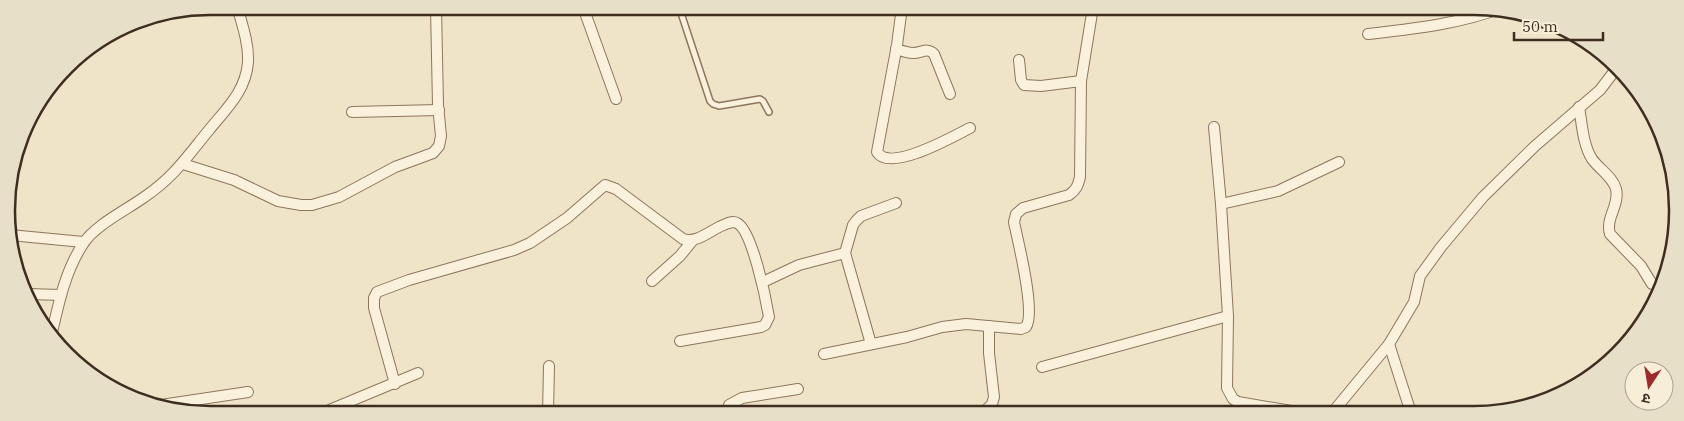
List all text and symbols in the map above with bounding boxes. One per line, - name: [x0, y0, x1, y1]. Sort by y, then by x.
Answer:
- scale bar: [1514, 10, 1603, 42]
- text: 50 m: [1522, 17, 1558, 36]
- north arrow: [1624, 361, 1674, 411]
- text: उ: [1640, 389, 1652, 408]

